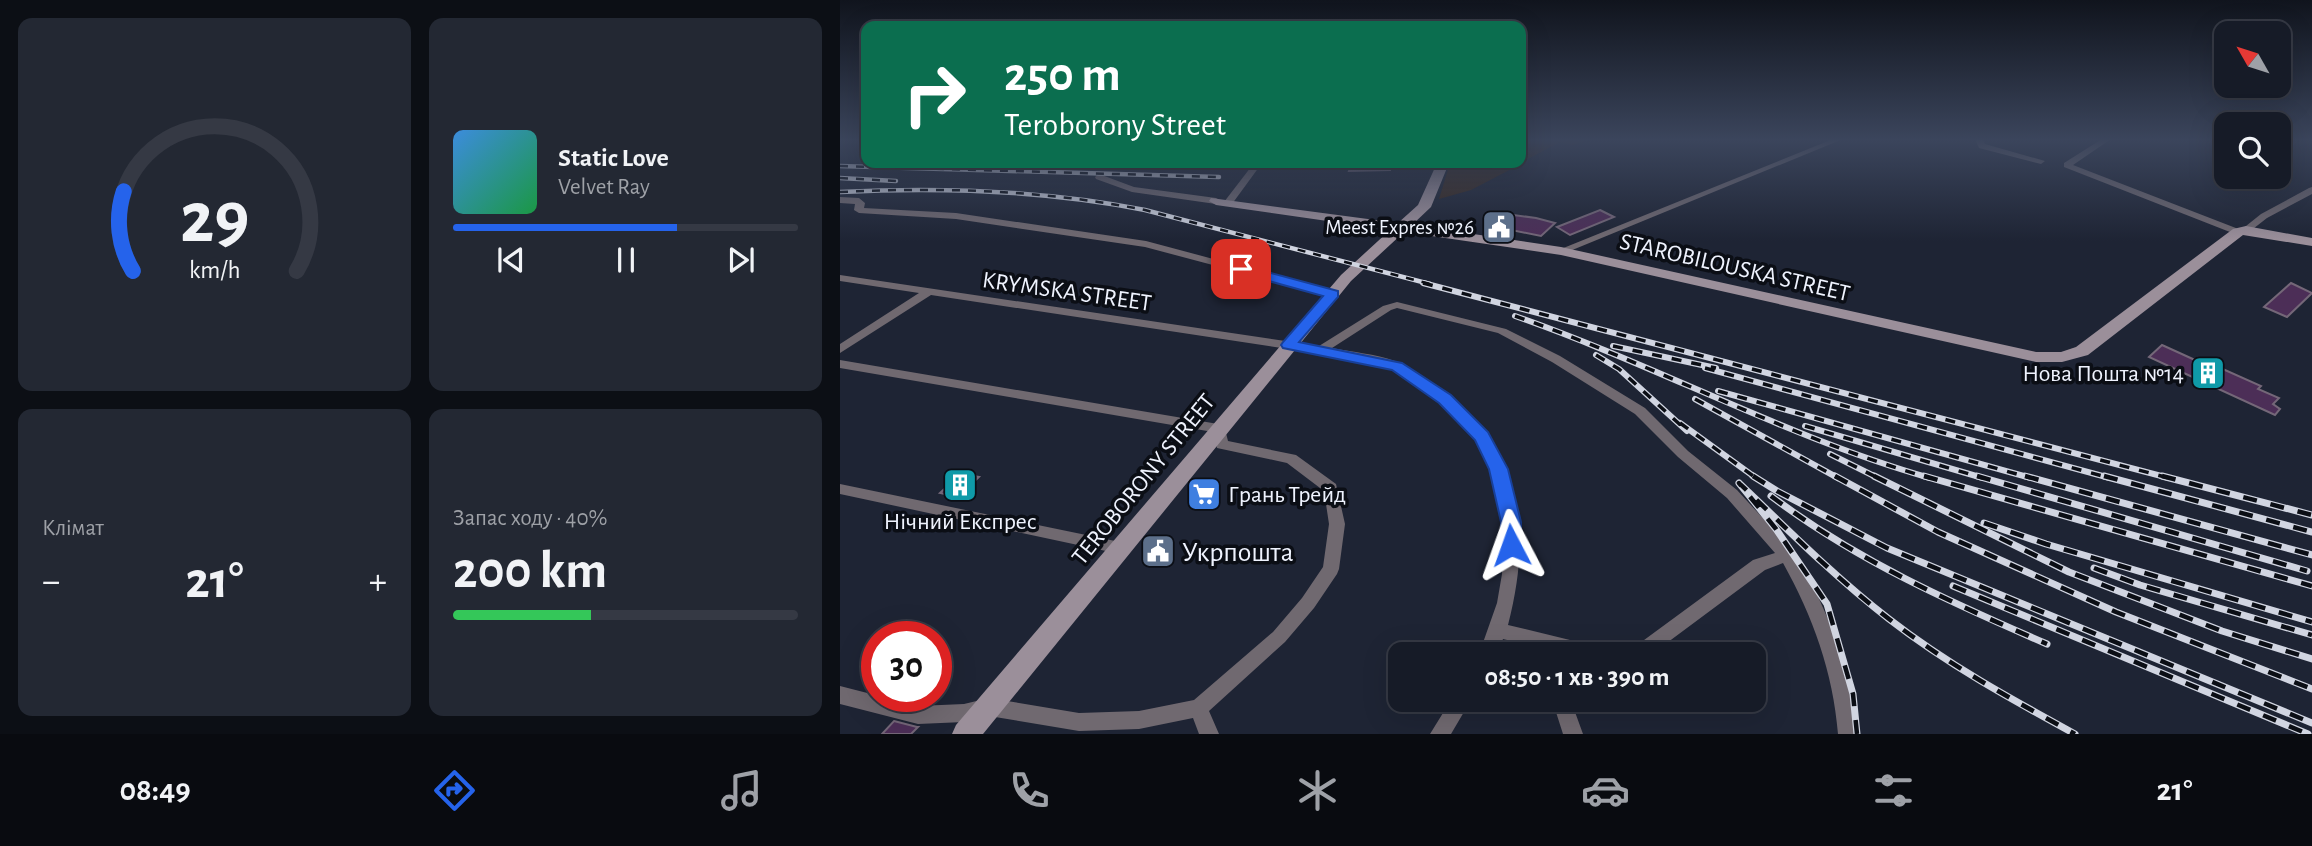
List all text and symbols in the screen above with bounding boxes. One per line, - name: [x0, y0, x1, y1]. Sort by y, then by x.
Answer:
- north arrow: [2214, 21, 2291, 98]
- map controls: [2214, 21, 2291, 189]
- icon: right: [889, 49, 980, 140]
- text: 250 m: [1004, 51, 1121, 100]
- text: Teroborony Street: [1004, 109, 1226, 141]
- button: search: [2214, 112, 2291, 189]
- text: Static Love: [558, 145, 669, 171]
- text: Velvet Ray: [558, 176, 650, 199]
- text: 29: [180, 183, 249, 256]
- public building icon: Meest Expres №26: [1480, 208, 1518, 246]
- place label: Meest Expres №26: [1325, 217, 1474, 238]
- street label: STAROBILOUSKA STREET: [1617, 230, 1852, 306]
- pin: [1211, 239, 1271, 299]
- icon: previous: [492, 241, 530, 279]
- icon: pause: [607, 241, 645, 279]
- icon: next: [722, 241, 760, 279]
- icon: arrive: [1222, 250, 1260, 288]
- text: km/h: [189, 258, 240, 283]
- street label: KRYMSKA STREET: [981, 268, 1153, 316]
- building icon: Нова Пошта №14: [2189, 354, 2227, 392]
- place label: Нова Пошта №14: [2022, 362, 2184, 386]
- street label: TEROBORONY STREET: [1068, 390, 1220, 570]
- building icon: Нічний Експрес: [941, 466, 979, 504]
- supermarket icon: Грань Трейд: [1185, 475, 1223, 513]
- place label: Грань Трейд: [1228, 483, 1346, 507]
- text: Запас ходу · 40%: [453, 507, 608, 530]
- position arrow: [1474, 508, 1548, 582]
- place label: Нічний Експрес: [883, 510, 1037, 534]
- text: Клімат: [42, 517, 104, 540]
- public building icon: Укрпошта: [1139, 532, 1177, 570]
- place label: Укрпошта: [1182, 539, 1294, 567]
- text: 200 km: [453, 545, 607, 597]
- text: 21°: [185, 555, 244, 607]
- text: −: [42, 563, 60, 601]
- text: +: [369, 563, 387, 601]
- speed limit sign: 30: [861, 621, 952, 712]
- text: 08:50 · 1 хв · 390 m: [1484, 664, 1670, 690]
- icon: directions: [430, 766, 479, 815]
- icon: music: [717, 766, 766, 815]
- icon: phone: [1005, 766, 1054, 815]
- icon: climate: [1293, 766, 1342, 815]
- icon: car: [1581, 766, 1630, 815]
- icon: filters: [1869, 766, 1918, 815]
- text: 08:49: [119, 774, 191, 806]
- text: 21°: [2157, 774, 2193, 806]

